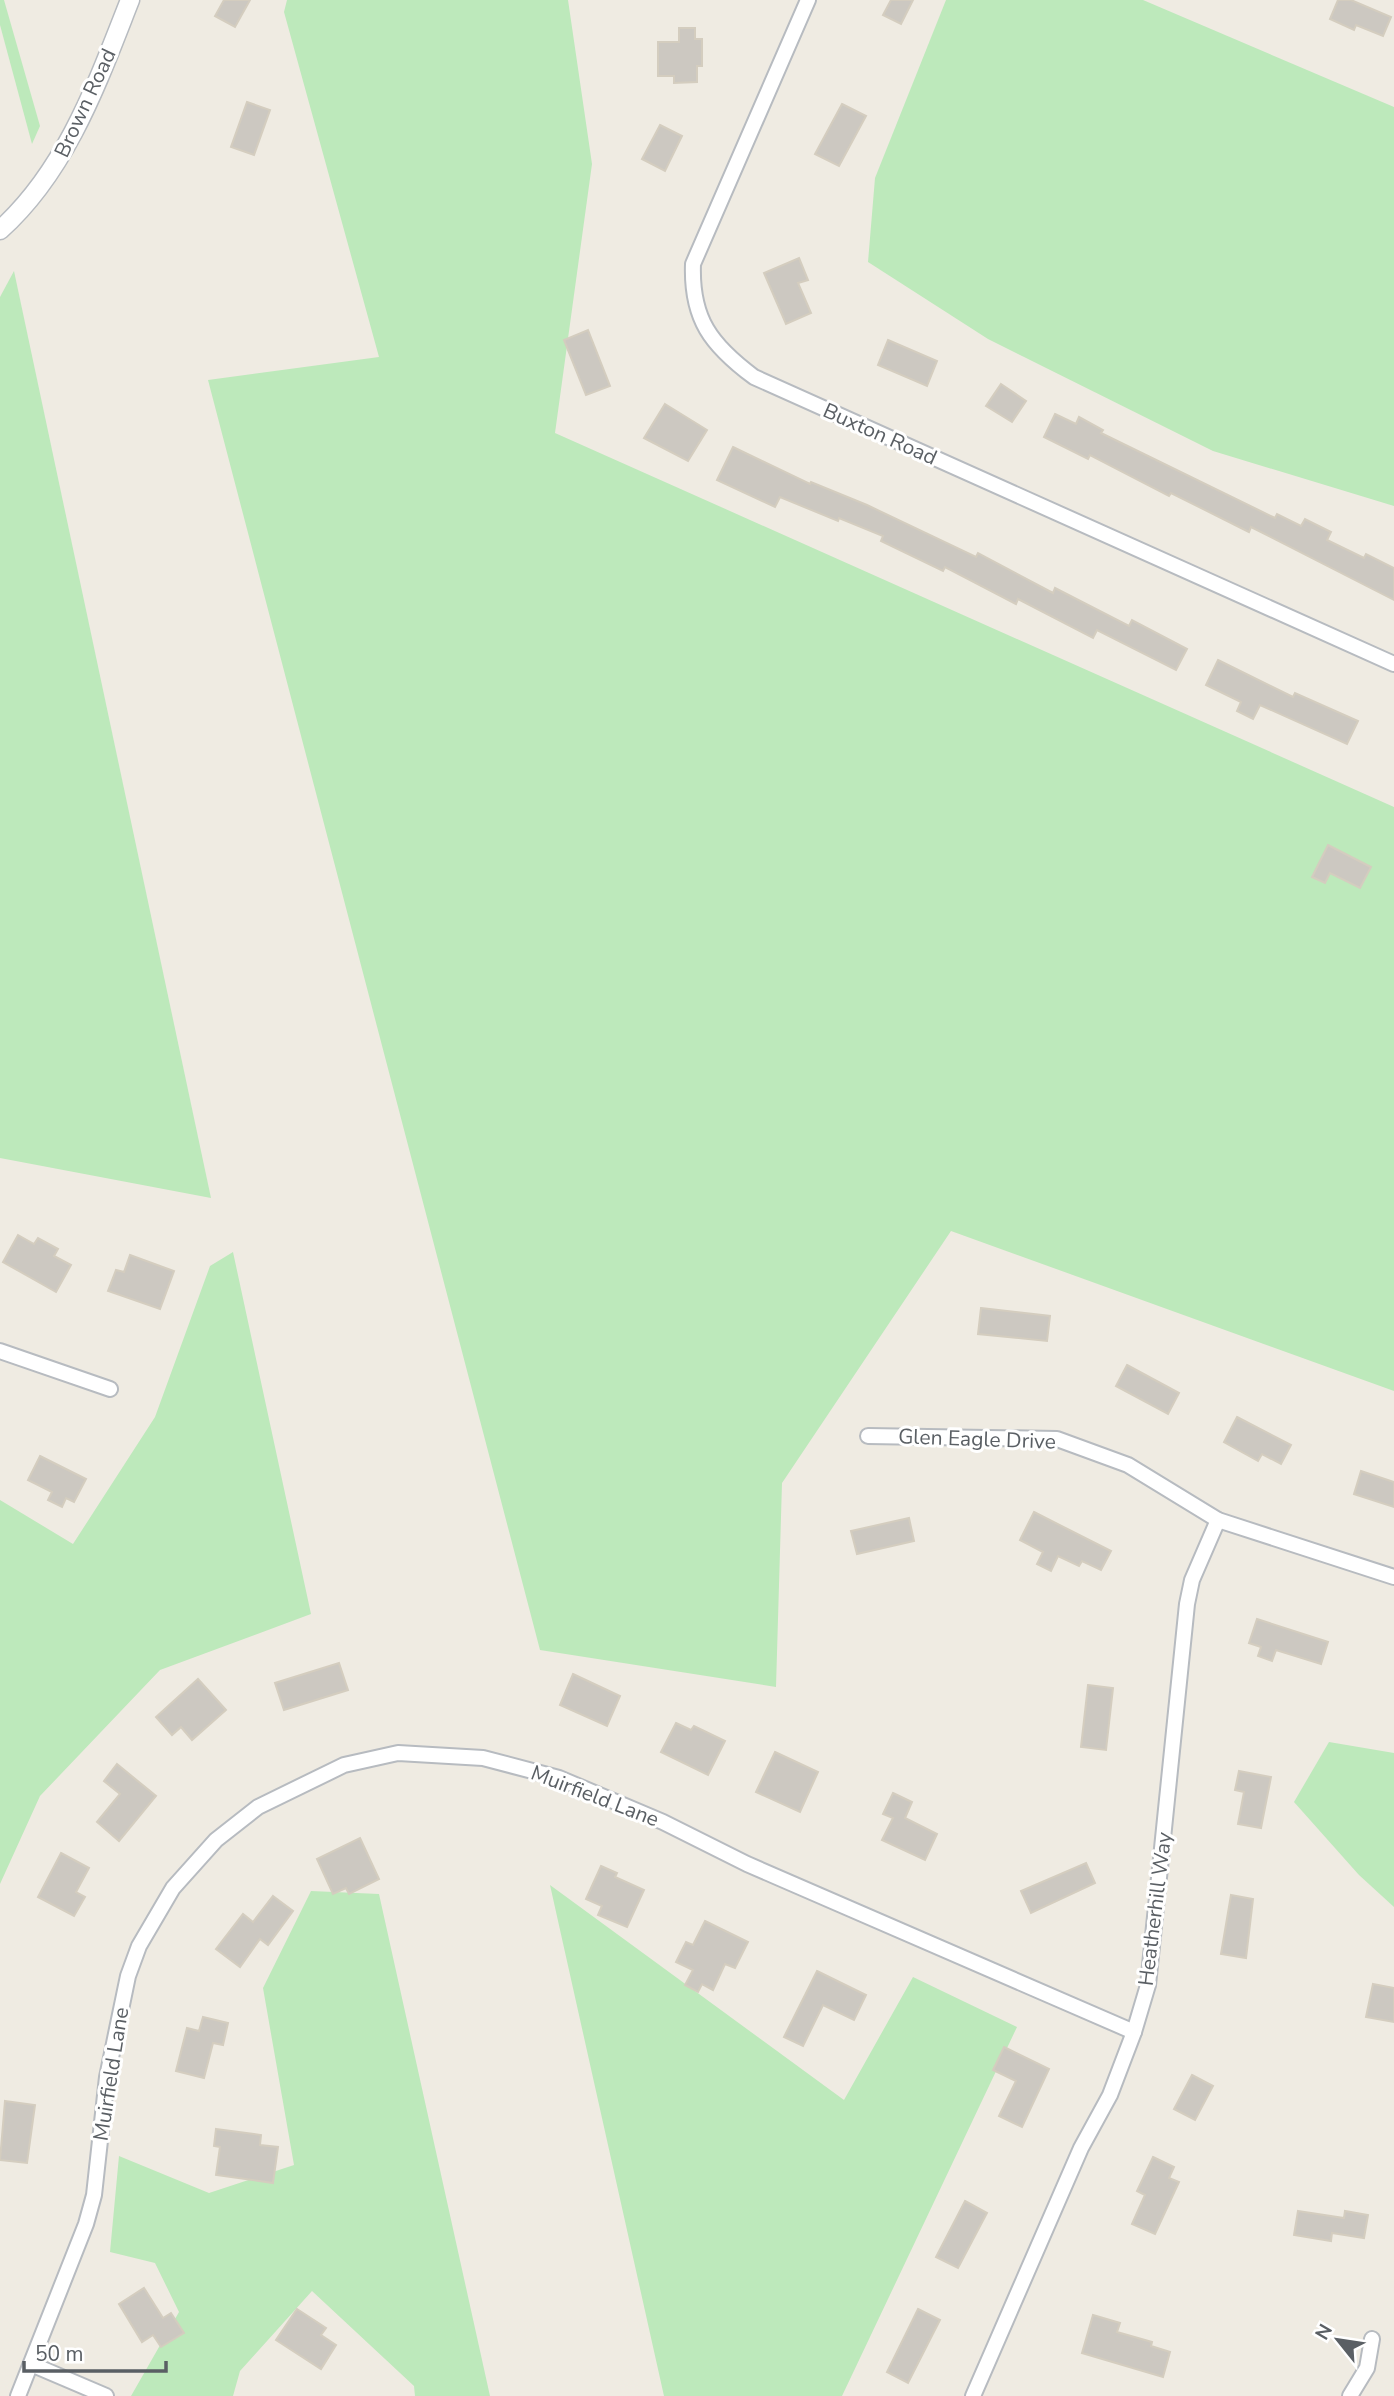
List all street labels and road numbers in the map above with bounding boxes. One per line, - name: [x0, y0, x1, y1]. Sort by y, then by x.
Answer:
- street label: Brown Road: [48, 44, 122, 162]
- street label: Buxton Road: [819, 396, 941, 472]
- street label: Glen Eagle Drive: [898, 1422, 1056, 1456]
- street label: Muirfield Lane: [527, 1759, 663, 1833]
- street label: Heatherhill Way: [1132, 1830, 1178, 1987]
- street label: Muirfield Lane: [87, 2005, 135, 2143]

